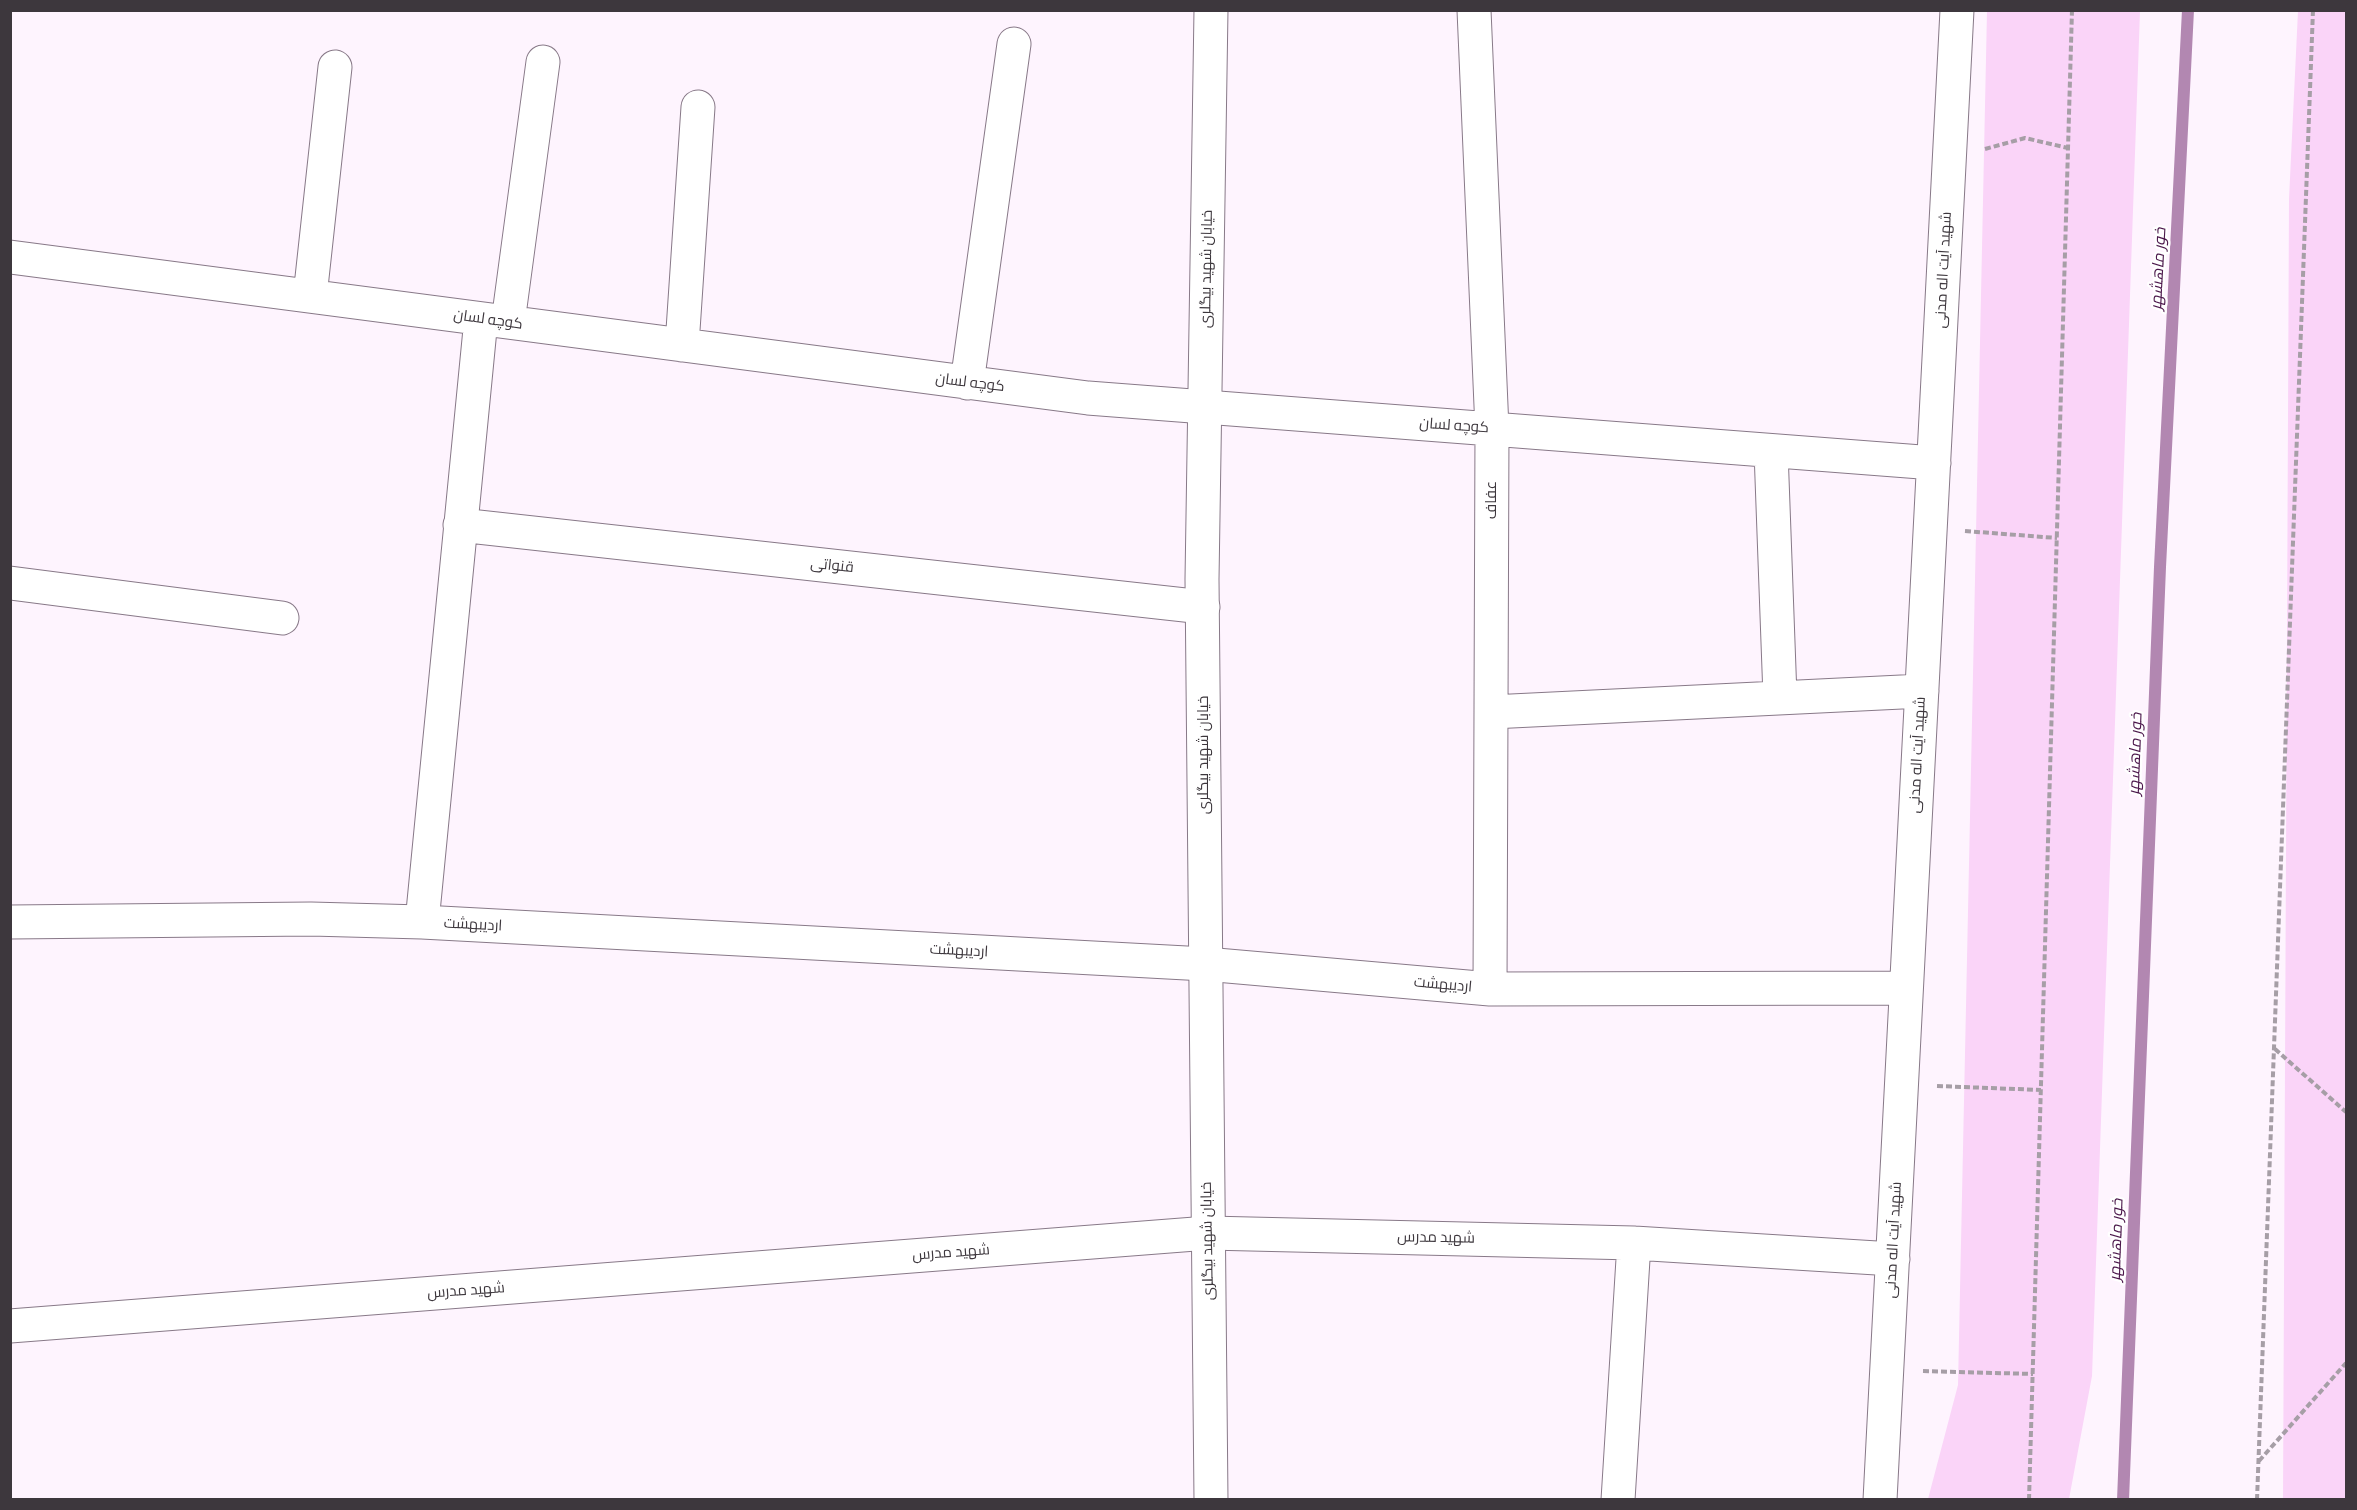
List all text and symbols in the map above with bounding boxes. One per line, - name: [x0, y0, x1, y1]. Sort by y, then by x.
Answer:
- street label: خیابان شهید بیگلری: [1197, 210, 1217, 328]
- street label: شهید آیت اله مدنی: [1932, 211, 1956, 329]
- water label: خور ماهشهر: [2147, 227, 2171, 311]
- street label: کوچه لسان: [452, 306, 524, 334]
- street label: کوچه لسان: [934, 370, 1006, 396]
- street label: کوچه لسان: [1419, 415, 1489, 437]
- street label: عفاف: [1483, 481, 1501, 519]
- street label: قنواتی: [809, 555, 855, 577]
- street label: خیابان شهید بیگلری: [1195, 696, 1213, 814]
- street label: شهید آیت اله مدنی: [1906, 696, 1930, 814]
- water label: خور ماهشهر: [2125, 712, 2147, 796]
- street label: اردیبهشت: [443, 914, 503, 936]
- street label: اردیبهشت: [929, 940, 989, 962]
- street label: اردیبهشت: [1413, 973, 1473, 997]
- street label: شهید آیت اله مدنی: [1882, 1181, 1906, 1299]
- street label: خیابان شهید بیگلری: [1198, 1182, 1218, 1300]
- water label: خور ماهشهر: [2106, 1198, 2128, 1282]
- street label: شهید مدرس: [1397, 1228, 1475, 1248]
- street label: شهید مدرس: [912, 1241, 990, 1265]
- street label: شهید مدرس: [427, 1279, 505, 1303]

